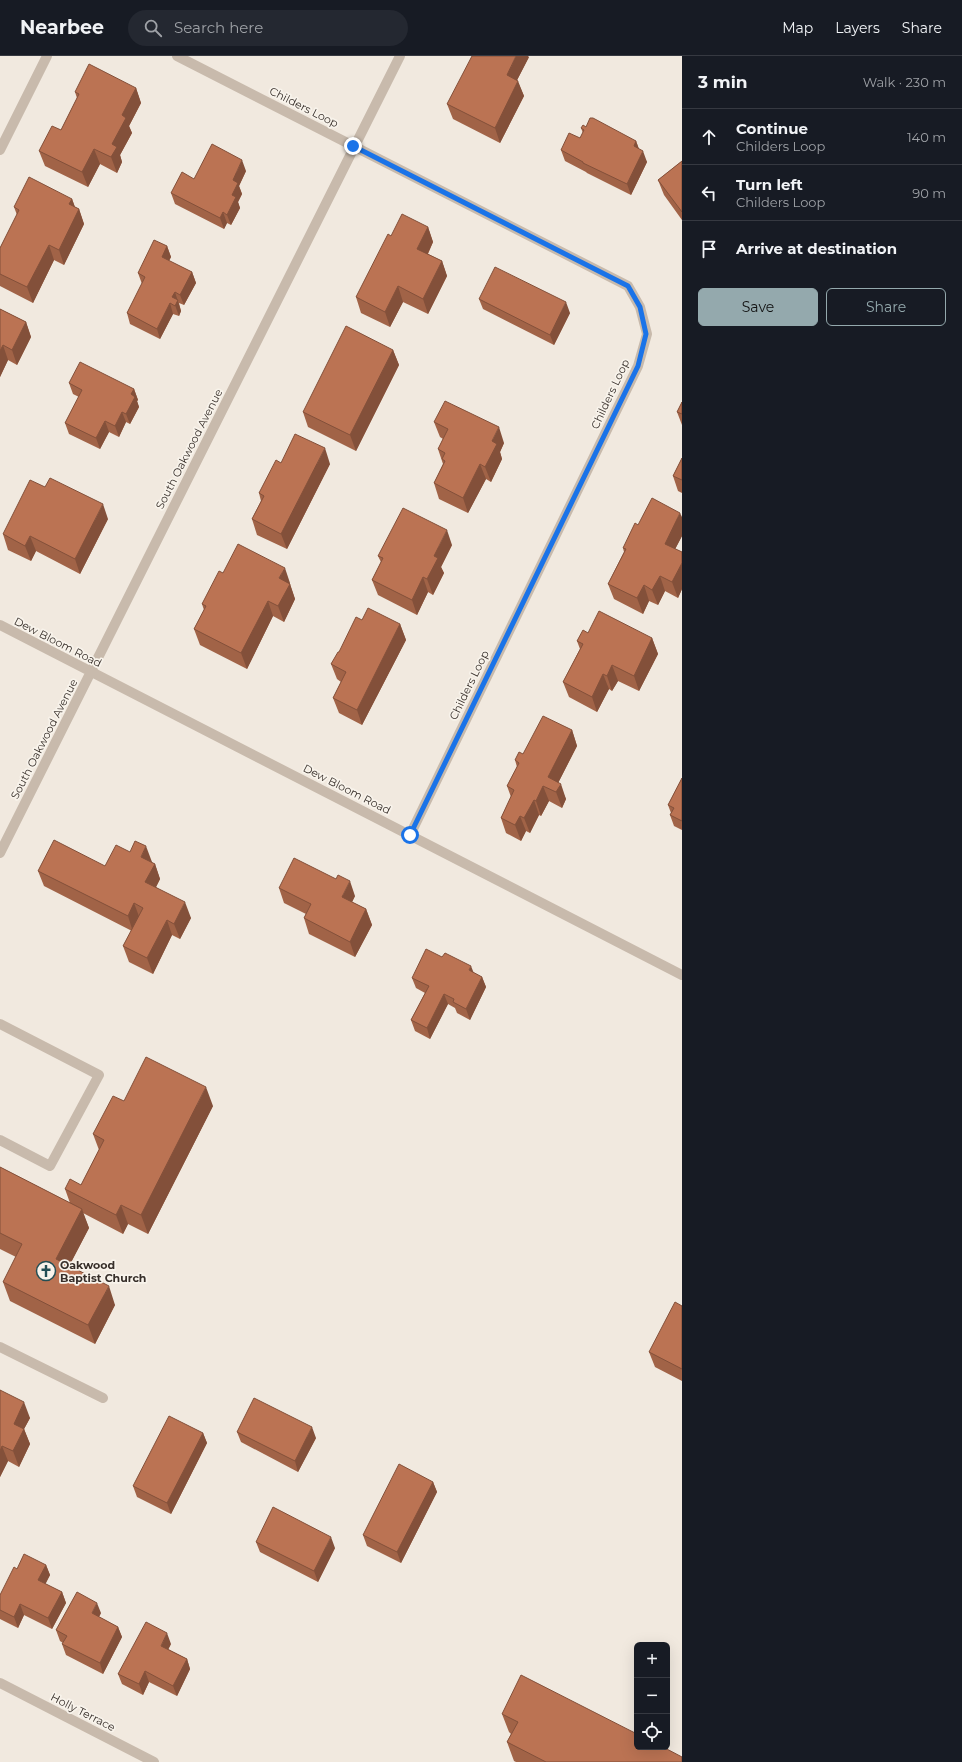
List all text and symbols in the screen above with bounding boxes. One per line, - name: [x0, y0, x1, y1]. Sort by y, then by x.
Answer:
- search box: [128, 10, 408, 46]
- text: Nearbee: [20, 16, 104, 39]
- icon: search: [142, 17, 164, 39]
- text: Search here: [174, 18, 263, 37]
- text: Map: [782, 19, 813, 37]
- text: Layers: [835, 19, 880, 37]
- text: Share: [902, 19, 942, 37]
- text: 3 min: [698, 72, 748, 92]
- text: Walk · 230 m: [863, 74, 946, 90]
- street label: Childers Loop: [267, 84, 341, 130]
- text: Continue: [736, 119, 808, 138]
- icon: ahead: [698, 126, 720, 148]
- text: 140 m: [907, 129, 946, 145]
- route end: [344, 137, 362, 155]
- text: Childers Loop: [736, 138, 825, 154]
- text: Turn left: [736, 175, 803, 194]
- icon: left: [698, 182, 720, 204]
- text: 90 m: [912, 185, 946, 201]
- text: Childers Loop: [736, 194, 825, 210]
- icon: arrive: [698, 238, 720, 260]
- text: Arrive at destination: [736, 239, 897, 258]
- button: Save: [698, 288, 818, 326]
- button: Share: [826, 288, 946, 326]
- street label: Childers Loop: [588, 357, 632, 431]
- street label: South Oakwood Avenue: [153, 386, 226, 511]
- street label: Dew Bloom Road: [12, 614, 104, 670]
- street label: Childers Loop: [446, 648, 492, 722]
- street label: South Oakwood Avenue: [8, 676, 81, 801]
- street label: Dew Bloom Road: [301, 761, 393, 817]
- route start: [401, 826, 419, 844]
- place label: Oakwood Baptist Church: [60, 1258, 146, 1285]
- church icon: Oakwood Baptist Church: [35, 1260, 57, 1282]
- map controls: [634, 1642, 670, 1750]
- button: +: [634, 1642, 670, 1678]
- button: −: [634, 1678, 670, 1714]
- street label: Holly Terrace: [48, 1690, 118, 1734]
- button: locate: [634, 1714, 670, 1750]

